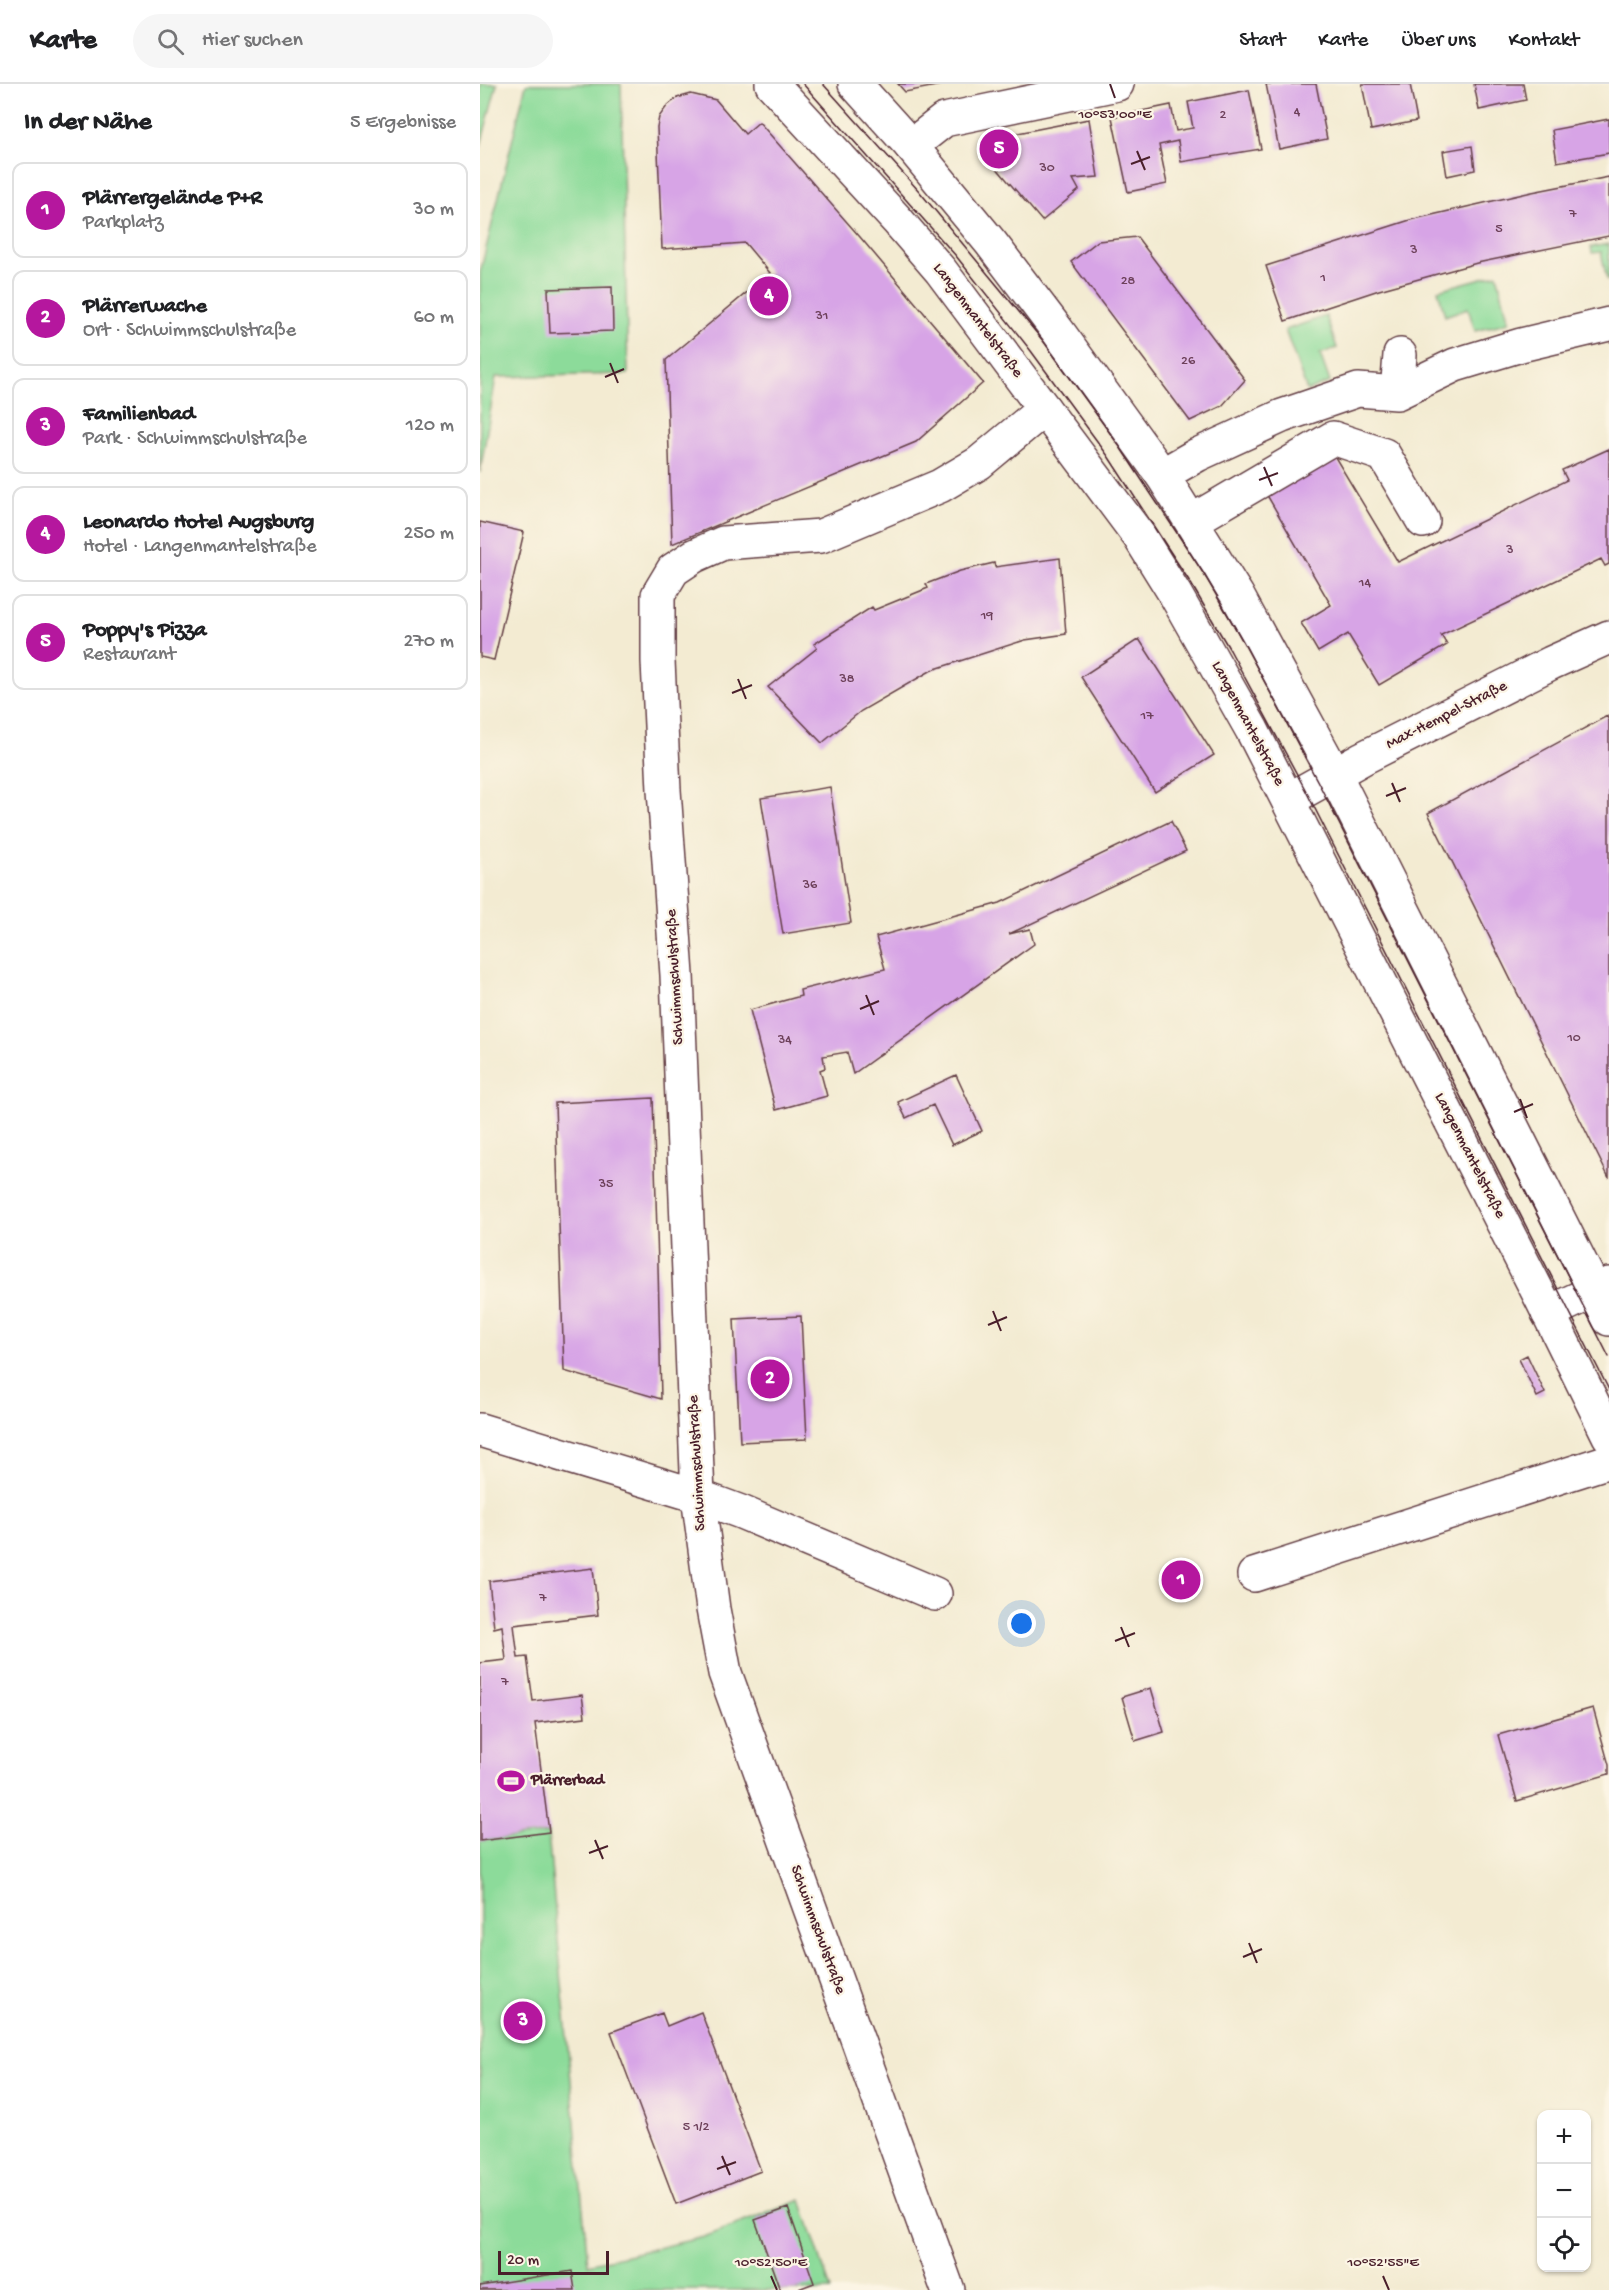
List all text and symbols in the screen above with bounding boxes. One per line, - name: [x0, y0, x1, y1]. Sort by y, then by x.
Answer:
- search box: [133, 14, 553, 68]
- text: Karte: [30, 25, 97, 58]
- icon: search: [154, 25, 187, 58]
- text: Hier suchen: [202, 28, 303, 54]
- text: Start: [1239, 29, 1285, 54]
- text: Karte: [1318, 29, 1368, 54]
- text: Über uns: [1401, 29, 1475, 54]
- text: Kontakt: [1508, 29, 1579, 54]
- house number: 4: [1294, 104, 1301, 121]
- text: 10°53'00"E: [1077, 106, 1152, 124]
- house number: 2: [1220, 107, 1227, 124]
- text: In der Nähe: [24, 108, 152, 139]
- text: 5 Ergebnisse: [350, 112, 456, 135]
- pin: 5: [980, 126, 1018, 172]
- house number: 30: [1038, 160, 1055, 177]
- text: Plärrergelände P+R: [83, 186, 262, 212]
- text: 1: [41, 199, 50, 222]
- text: 30 m: [413, 199, 454, 222]
- house number: 7: [1568, 206, 1577, 223]
- text: Parkplatz: [83, 212, 163, 235]
- house number: 5: [1495, 221, 1503, 238]
- house number: 3: [1409, 242, 1418, 259]
- street label: Langenmantelstraße: [928, 260, 1027, 383]
- house number: 1: [1319, 270, 1326, 287]
- house number: 28: [1121, 273, 1136, 290]
- pin: 4: [750, 274, 788, 318]
- text: Plärrerwache: [83, 294, 207, 320]
- text: 2: [41, 307, 50, 330]
- text: 60 m: [414, 307, 454, 330]
- house number: 31: [815, 308, 828, 325]
- text: Ort · Schwimmschulstraße: [83, 320, 296, 343]
- house number: 26: [1181, 353, 1196, 370]
- text: Familienbad: [83, 402, 195, 428]
- text: 3: [40, 415, 51, 438]
- text: 120 m: [406, 415, 454, 438]
- text: Park · Schwimmschulstraße: [83, 428, 307, 451]
- text: Leonardo Hotel Augsburg: [83, 510, 314, 536]
- text: 4: [41, 523, 50, 546]
- text: 250 m: [403, 523, 454, 546]
- text: Hotel · Langenmantelstraße: [83, 536, 316, 559]
- house number: 3: [1505, 542, 1514, 559]
- house number: 14: [1358, 575, 1372, 592]
- house number: 19: [980, 608, 993, 625]
- text: Poppy's Pizza: [83, 618, 206, 644]
- text: 5: [40, 631, 51, 654]
- text: 270 m: [404, 631, 454, 654]
- text: Restaurant: [83, 644, 176, 667]
- street label: Langenmantelstraße: [1206, 658, 1288, 790]
- house number: 38: [839, 671, 855, 688]
- street label: Max-Hempel-Straße: [1383, 677, 1511, 755]
- house number: 17: [1140, 708, 1154, 725]
- house number: 36: [802, 877, 818, 894]
- street label: Schwimmschulstraße: [663, 908, 689, 1045]
- house number: 10: [1566, 1030, 1581, 1047]
- house number: 34: [777, 1032, 792, 1049]
- street label: Langenmantelstraße: [1429, 1090, 1509, 1223]
- house number: 35: [598, 1176, 613, 1193]
- pin: 2: [750, 1356, 790, 1402]
- street label: Schwimmschulstraße: [685, 1394, 711, 1531]
- pin: 1: [1162, 1558, 1200, 1602]
- house number: 7: [538, 1590, 547, 1607]
- your location: [1007, 1609, 1036, 1638]
- house number: 7: [500, 1674, 509, 1691]
- sports icon: Plärrerbad: [496, 1766, 526, 1796]
- place label: Plärrerbad: [530, 1772, 606, 1791]
- street label: Schwimmschulstraße: [785, 1863, 849, 1998]
- pin: 3: [504, 1998, 543, 2044]
- map controls: [1537, 2110, 1591, 2272]
- button: +: [1537, 2110, 1591, 2164]
- house number: 5 1/2: [683, 2119, 709, 2136]
- button: −: [1537, 2164, 1591, 2218]
- button: locate: [1537, 2218, 1591, 2272]
- scale bar: [498, 2248, 609, 2276]
- text: 20 m: [507, 2252, 539, 2271]
- text: 10°52'50"E: [734, 2254, 808, 2272]
- text: 10°52'55"E: [1346, 2254, 1420, 2272]

